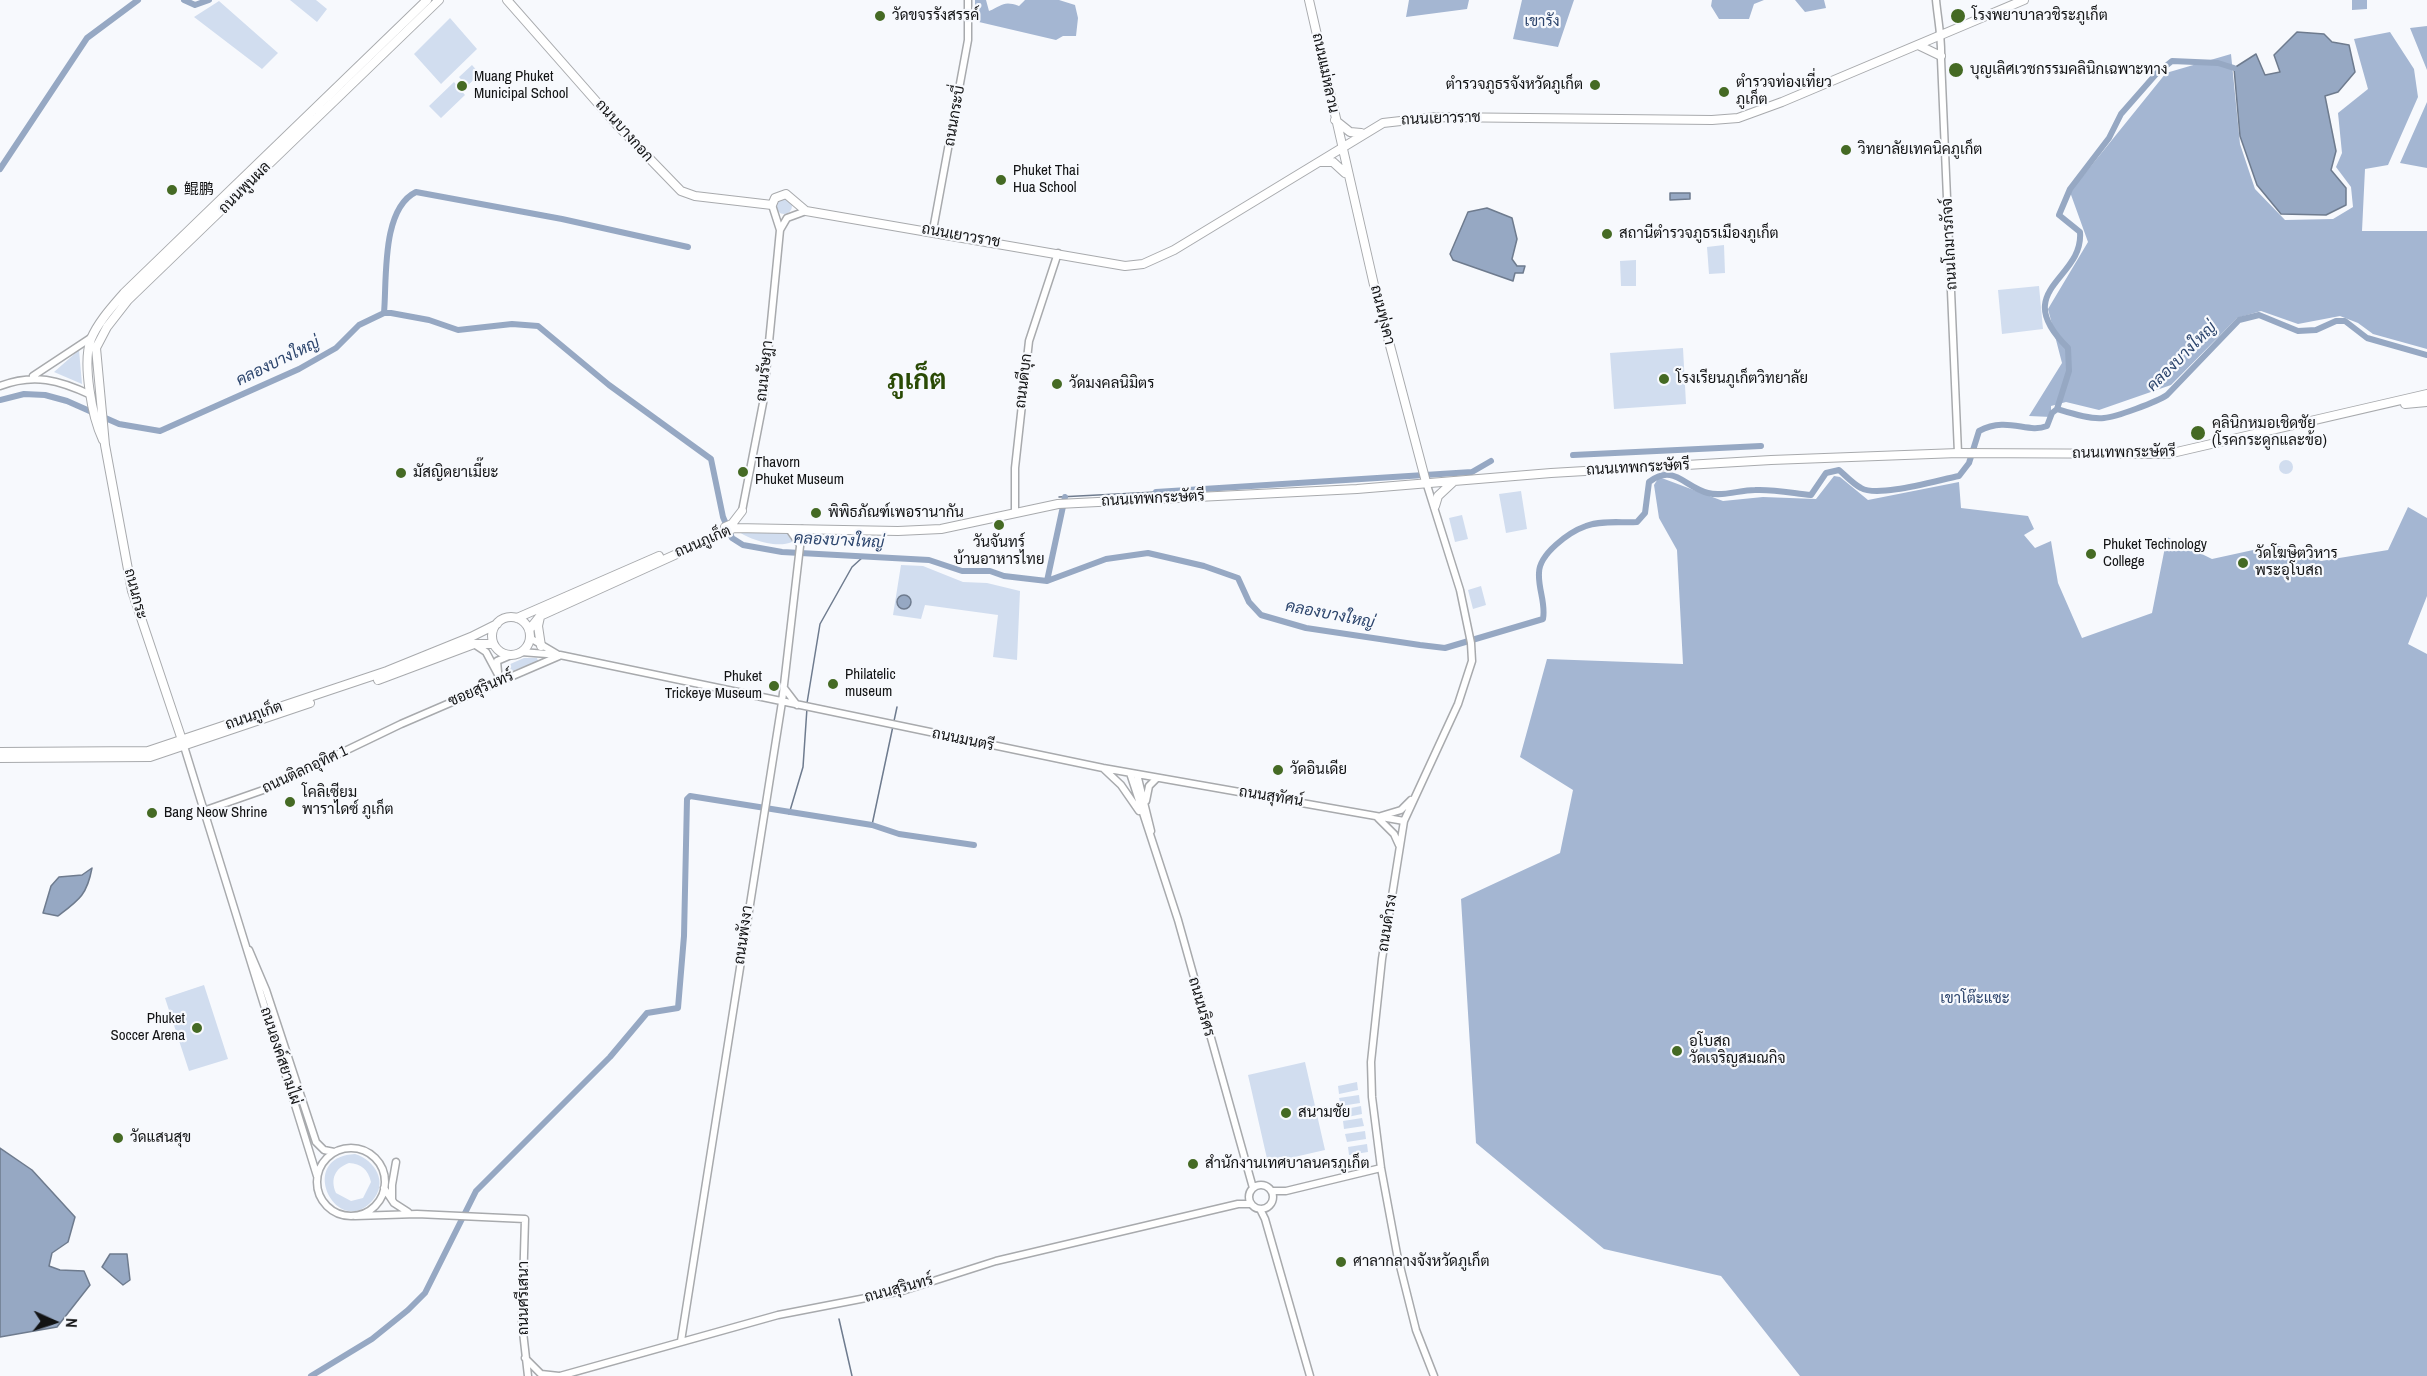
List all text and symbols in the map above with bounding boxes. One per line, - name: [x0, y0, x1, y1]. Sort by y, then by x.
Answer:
- place label: วัดขจรรังสรรค์: [892, 7, 979, 25]
- marker: โรงพยาบาลวชิระภูเก็ต: [1949, 7, 1967, 25]
- place label: โรงพยาบาลวชิระภูเก็ต: [1972, 7, 2108, 25]
- marker: วัดขจรรังสรรค์: [873, 9, 887, 23]
- park label: เขารัง: [1525, 13, 1559, 31]
- street label: ถนนแม่หลวน: [1308, 31, 1342, 115]
- marker: บุญเลิศเวชกรรมคลินิกเฉพาะทาง: [1947, 61, 1965, 79]
- place label: บุญเลิศเวชกรรมคลินิกเฉพาะทาง: [1970, 61, 2167, 79]
- place label: Muang Phuket Municipal School: [474, 68, 568, 103]
- place label: ตำรวจท่องเที่ยว ภูเก็ต: [1736, 74, 1832, 109]
- place label: ตำรวจภูธรจังหวัดภูเก็ต: [1446, 76, 1583, 94]
- marker: ตำรวจภูธรจังหวัดภูเก็ต: [1588, 78, 1602, 92]
- marker: Muang Phuket Municipal School: [455, 79, 469, 93]
- street label: ถนนกระบี่: [941, 84, 969, 148]
- marker: ตำรวจท่องเที่ยว ภูเก็ต: [1717, 85, 1731, 99]
- street label: ถนนบางกอก: [591, 96, 657, 166]
- street label: ถนนเยาวราช: [1401, 109, 1481, 129]
- place label: วิทยาลัยเทคนิคภูเก็ต: [1858, 141, 1982, 159]
- marker: วิทยาลัยเทคนิคภูเก็ต: [1839, 143, 1853, 157]
- street label: ถนนพูนผล: [215, 158, 275, 218]
- place label: Phuket Thai Hua School: [1013, 162, 1079, 197]
- marker: Phuket Thai Hua School: [994, 173, 1008, 187]
- place label: 鲲鹏: [184, 181, 214, 199]
- marker: 鲲鹏: [165, 183, 179, 197]
- street label: ถนนโกมารภัจจ์: [1939, 198, 1961, 290]
- street label: ถนนเยาวราช: [920, 220, 1002, 252]
- place label: สถานีตำรวจภูธรเมืองภูเก็ต: [1619, 225, 1779, 243]
- marker: สถานีตำรวจภูธรเมืองภูเก็ต: [1600, 227, 1614, 241]
- street label: ถนนทุ่งคา: [1366, 283, 1398, 347]
- water label: คลองบางใหญ่: [2143, 318, 2221, 396]
- water label: คลองบางใหญ่: [233, 334, 323, 390]
- street label: ถนนรัษฎา: [753, 339, 777, 403]
- street label: ถนนดีบุก: [1012, 353, 1036, 409]
- district label: ภูเก็ต: [888, 366, 946, 398]
- place label: โรงเรียนภูเก็ตวิทยาลัย: [1676, 370, 1808, 388]
- marker: โรงเรียนภูเก็ตวิทยาลัย: [1657, 372, 1671, 386]
- place label: วัดมงคลนิมิตร: [1069, 375, 1154, 393]
- marker: วัดมงคลนิมิตร: [1050, 377, 1064, 391]
- place label: คลินิกหมอเชิดชัย (โรคกระดูกและข้อ): [2212, 415, 2327, 450]
- marker: คลินิกหมอเชิดชัย (โรคกระดูกและข้อ): [2189, 424, 2207, 442]
- street label: ถนนเทพกระษัตรี: [2072, 443, 2176, 463]
- place label: Thavorn Phuket Museum: [755, 454, 844, 489]
- street label: ถนนเทพกระษัตรี: [1586, 456, 1690, 480]
- place label: มัสญิดยาเมี๊ยะ: [413, 464, 499, 482]
- marker: Thavorn Phuket Museum: [736, 465, 750, 479]
- marker: มัสญิดยาเมี๊ยะ: [394, 466, 408, 480]
- street label: ถนนเทพกระษัตรี: [1101, 487, 1205, 511]
- place label: พิพิธภัณฑ์เพอรานากัน: [828, 504, 964, 522]
- marker: พิพิธภัณฑ์เพอรานากัน: [809, 506, 823, 520]
- marker: วันจันทร์ บ้านอาหารไทย: [992, 518, 1006, 532]
- street label: ถนนภูเก็ต: [672, 522, 734, 562]
- water label: คลองบางใหญ่: [793, 529, 885, 553]
- place label: วันจันทร์ บ้านอาหารไทย: [954, 534, 1044, 569]
- place label: Phuket Technology College: [2103, 536, 2207, 571]
- place label: วัดโฆษิตวิหาร พระอุโบสถ: [2255, 545, 2338, 580]
- marker: Phuket Technology College: [2084, 547, 2098, 561]
- marker: วัดโฆษิตวิหาร พระอุโบสถ: [2236, 556, 2250, 570]
- street label: ถนนกระ: [120, 567, 150, 621]
- water label: คลองบางใหญ่: [1284, 597, 1376, 633]
- place label: Philatelic museum: [845, 666, 896, 701]
- street label: ซอยสุรินทร์: [446, 667, 516, 711]
- place label: Phuket Trickeye Museum: [665, 668, 762, 703]
- marker: Philatelic museum: [826, 677, 840, 691]
- marker: Phuket Trickeye Museum: [767, 679, 781, 693]
- street label: ถนนภูเก็ต: [223, 698, 285, 734]
- street label: ถนนมนตรี: [930, 725, 996, 755]
- street label: ถนนติลกอุทิศ 1: [259, 742, 351, 798]
- place label: วัดอินเดีย: [1290, 761, 1347, 779]
- marker: วัดอินเดีย: [1271, 763, 1285, 777]
- street label: ถนนสุทัศน์: [1238, 783, 1304, 811]
- place label: โคลิเซียม พาราไดซ์ ภูเก็ต: [302, 784, 394, 819]
- marker: โคลิเซียม พาราไดซ์ ภูเก็ต: [283, 795, 297, 809]
- place label: Bang Neow Shrine: [164, 804, 267, 822]
- marker: Bang Neow Shrine: [145, 806, 159, 820]
- street label: ถนนดำรง: [1375, 893, 1401, 953]
- street label: ถนนพังงา: [731, 904, 757, 966]
- street label: ถนนนริศร: [1184, 975, 1218, 1039]
- park label: เขาโต๊ะแซะ: [1940, 990, 2010, 1008]
- street label: ถนนองค์สยามไผ่: [256, 1005, 304, 1107]
- place label: Phuket Soccer Arena: [110, 1010, 185, 1045]
- marker: Phuket Soccer Arena: [190, 1021, 204, 1035]
- place label: อุโบสถ วัดเจริญสมณกิจ: [1689, 1033, 1786, 1068]
- marker: อุโบสถ วัดเจริญสมณกิจ: [1670, 1044, 1684, 1058]
- place label: สนามชัย: [1298, 1104, 1350, 1122]
- marker: สนามชัย: [1279, 1106, 1293, 1120]
- place label: วัดแสนสุข: [130, 1129, 191, 1147]
- marker: วัดแสนสุข: [111, 1131, 125, 1145]
- place label: สำนักงานเทศบาลนครภูเก็ต: [1205, 1155, 1369, 1173]
- marker: สำนักงานเทศบาลนครภูเก็ต: [1186, 1157, 1200, 1171]
- place label: ศาลากลางจังหวัดภูเก็ต: [1353, 1253, 1490, 1271]
- marker: ศาลากลางจังหวัดภูเก็ต: [1334, 1255, 1348, 1269]
- street label: ถนนศรีเสนา: [515, 1261, 533, 1335]
- street label: ถนนสุรินทร์: [863, 1271, 935, 1307]
- north arrow: [24, 1292, 84, 1352]
- text: N: [61, 1318, 83, 1328]

